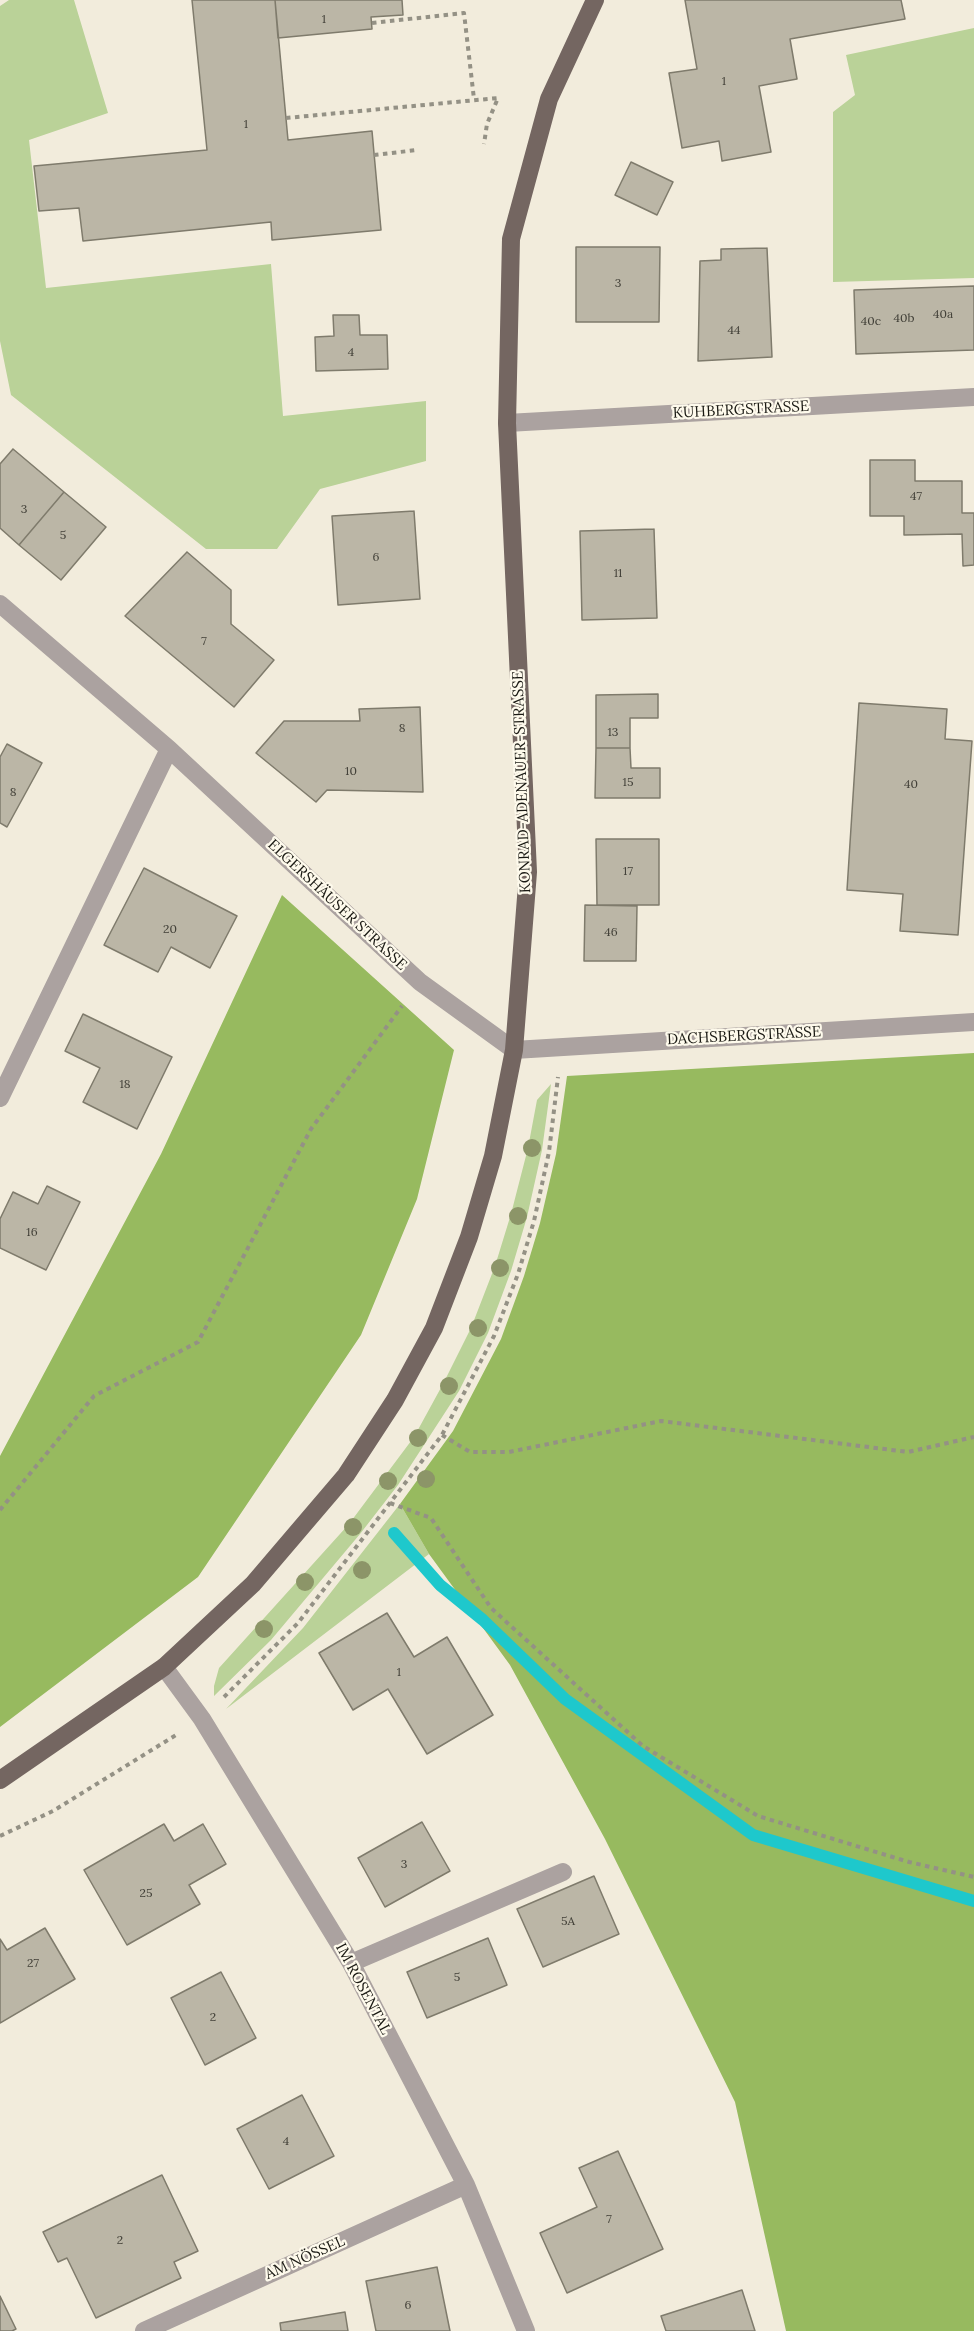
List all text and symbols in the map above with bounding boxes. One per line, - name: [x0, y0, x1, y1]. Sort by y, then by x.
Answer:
- house number: 1: [322, 13, 326, 27]
- house number: 1: [722, 75, 726, 89]
- house number: 1: [244, 118, 248, 132]
- house number: 3: [615, 277, 621, 291]
- house number: 40a: [933, 308, 953, 322]
- house number: 40b: [894, 312, 914, 326]
- house number: 40c: [861, 315, 881, 329]
- house number: 44: [727, 324, 741, 338]
- house number: 4: [348, 346, 354, 360]
- street label: KUHBERGSTRASSE: [672, 397, 810, 423]
- house number: 47: [910, 490, 922, 504]
- house number: 3: [21, 503, 27, 517]
- house number: 5: [60, 529, 66, 543]
- house number: 6: [373, 551, 379, 565]
- house number: 11: [614, 567, 622, 581]
- house number: 7: [201, 635, 207, 649]
- street label: KONRAD-ADENAUER-STRASSE: [509, 671, 535, 893]
- house number: 8: [399, 722, 405, 736]
- house number: 13: [607, 726, 619, 740]
- house number: 10: [345, 765, 357, 779]
- house number: 15: [623, 776, 633, 790]
- house number: 40: [904, 778, 918, 792]
- house number: 8: [10, 786, 16, 800]
- street label: ELGERSHÄUSER STRASSE: [264, 836, 410, 974]
- house number: 17: [623, 865, 633, 879]
- house number: 20: [163, 923, 177, 937]
- house number: 46: [604, 926, 618, 940]
- street label: DACHSBERGSTRASSE: [666, 1023, 822, 1049]
- house number: 18: [119, 1078, 131, 1092]
- house number: 16: [26, 1226, 38, 1240]
- house number: 1: [397, 1666, 401, 1680]
- house number: 3: [401, 1858, 407, 1872]
- house number: 25: [140, 1887, 152, 1901]
- house number: 5A: [561, 1915, 575, 1929]
- street label: IM ROSENTAL: [331, 1940, 395, 2038]
- house number: 27: [27, 1957, 39, 1971]
- house number: 5: [454, 1971, 460, 1985]
- house number: 2: [210, 2011, 216, 2025]
- house number: 4: [283, 2135, 289, 2149]
- house number: 7: [606, 2213, 612, 2227]
- street label: AM NÖSSEL: [262, 2232, 348, 2284]
- house number: 2: [117, 2234, 123, 2248]
- house number: 6: [405, 2299, 411, 2313]

